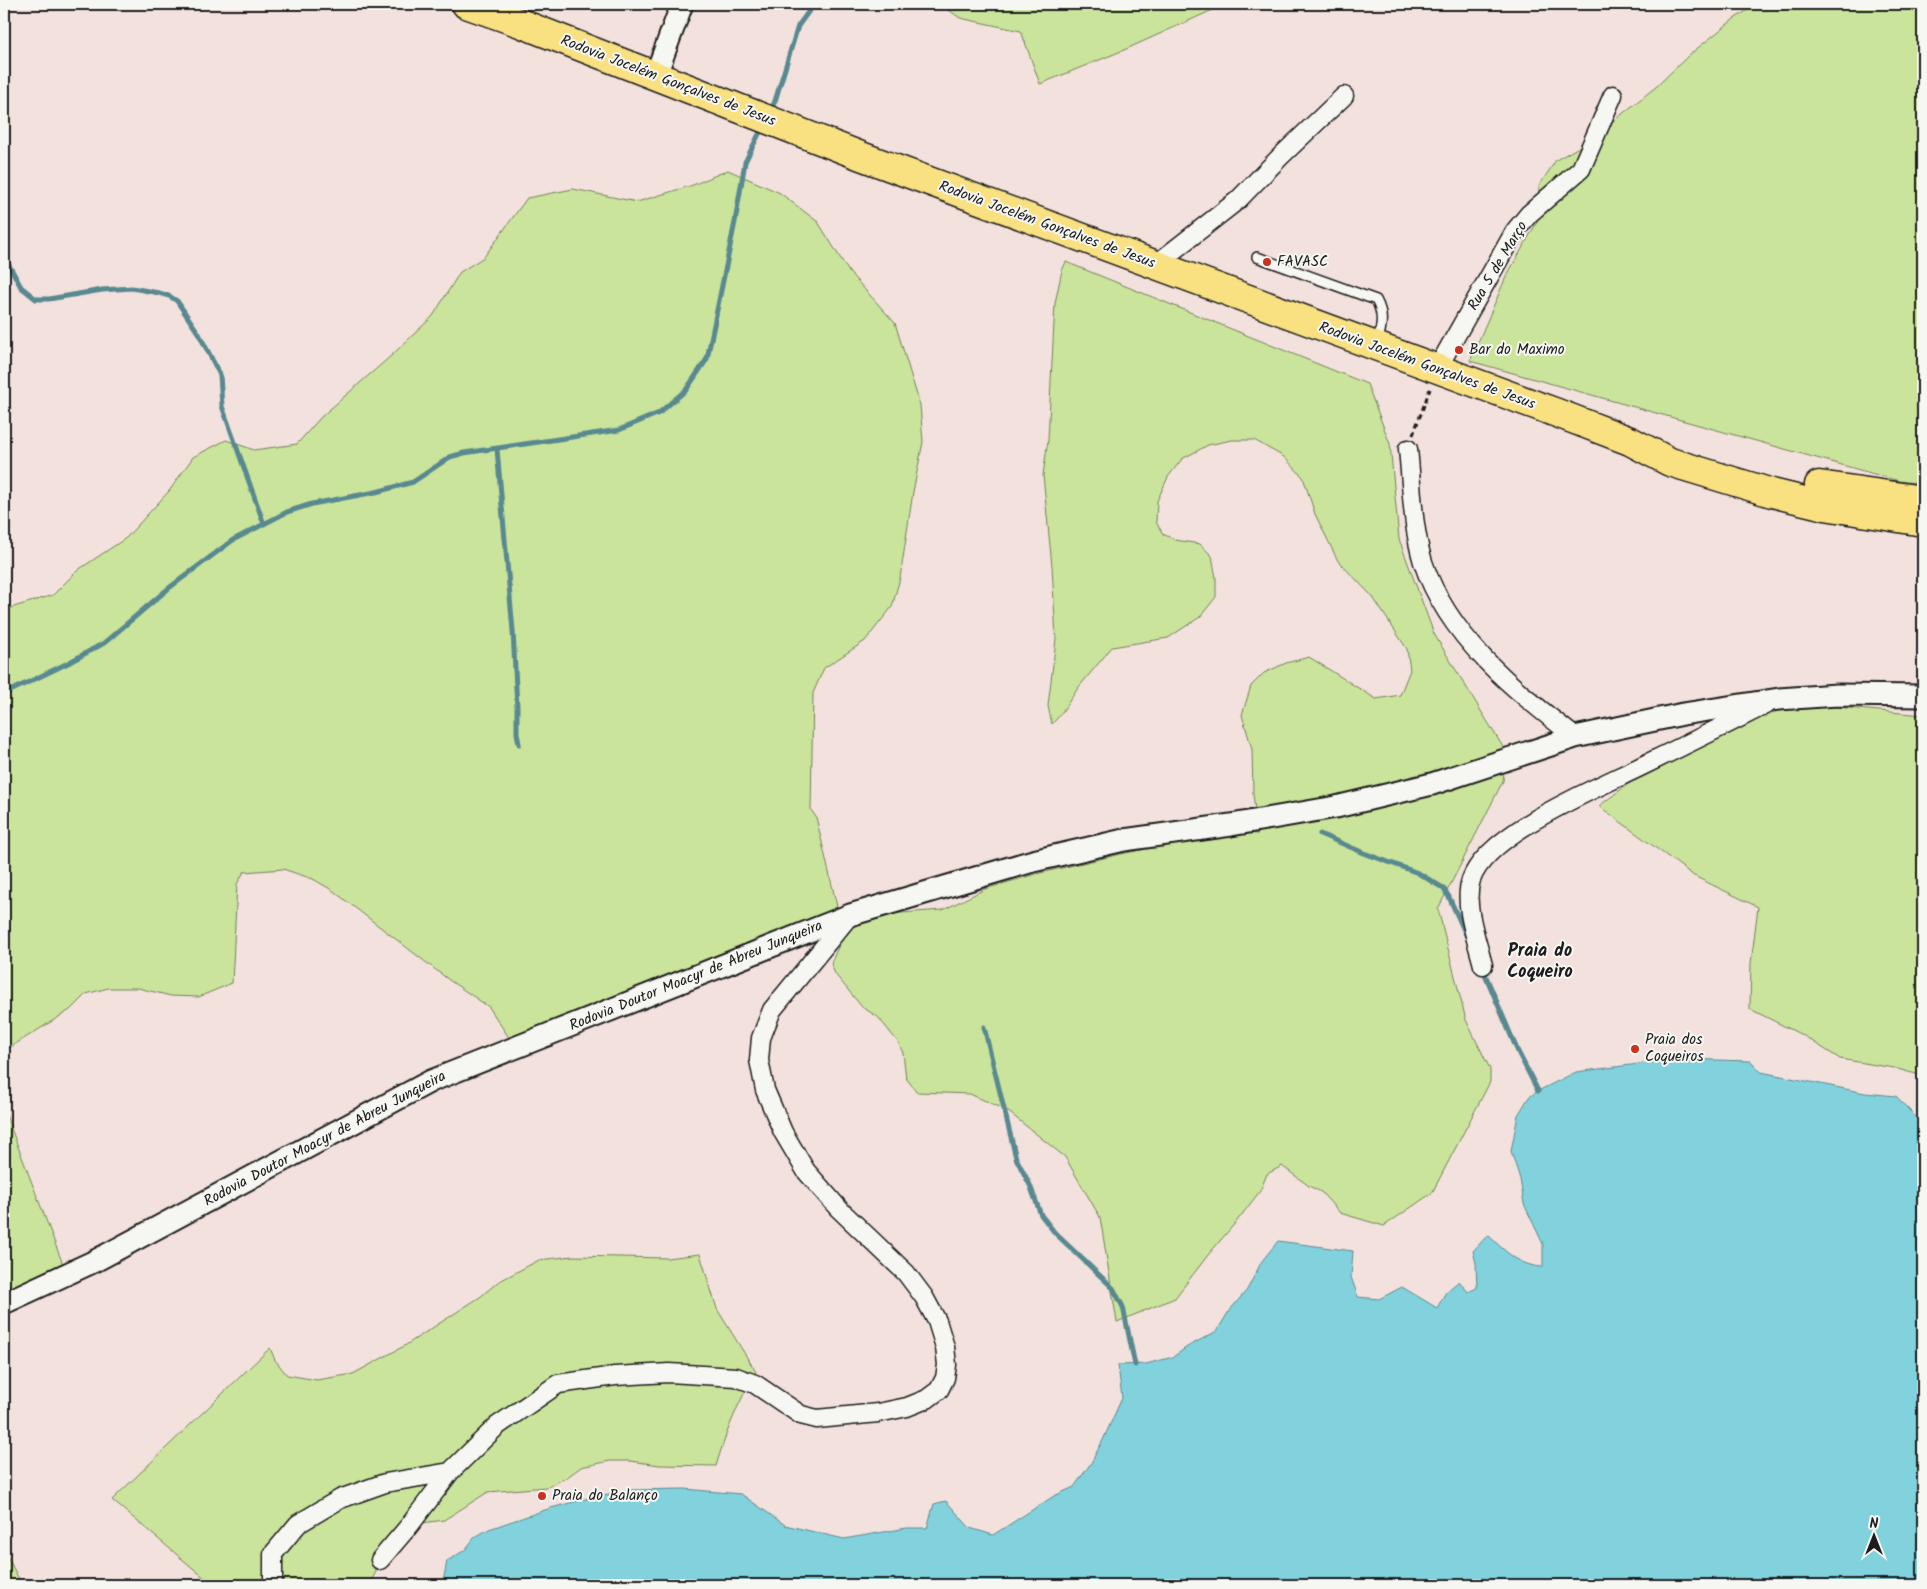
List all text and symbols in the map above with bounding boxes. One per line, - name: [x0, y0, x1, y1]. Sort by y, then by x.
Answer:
- street label: Rodovia Jocelém Gonçalves de Jesus: [557, 29, 780, 133]
- street label: Rodovia Jocelém Gonçalves de Jesus: [935, 175, 1159, 276]
- street label: Rua 5 de Março: [1462, 216, 1534, 315]
- place label: FAVASC: [1277, 250, 1328, 274]
- marker: FAVASC: [1261, 256, 1273, 268]
- street label: Rodovia Jocelém Gonçalves de Jesus: [1315, 316, 1539, 417]
- place label: Bar do Maximo: [1469, 338, 1565, 362]
- marker: Bar do Maximo: [1453, 344, 1465, 356]
- street label: Rodovia Doutor Moacyr de Abreu Junqueira: [566, 914, 826, 1038]
- district label: Praia do Coqueiro: [1507, 937, 1573, 987]
- place label: Praia dos Coqueiros: [1645, 1028, 1704, 1069]
- marker: Praia dos Coqueiros: [1629, 1043, 1641, 1055]
- street label: Rodovia Doutor Moacyr de Abreu Junqueira: [200, 1065, 450, 1213]
- place label: Praia do Balanço: [552, 1484, 658, 1508]
- marker: Praia do Balanço: [536, 1490, 548, 1502]
- north arrow: [1850, 1512, 1900, 1562]
- text: N: [1870, 1513, 1879, 1535]

